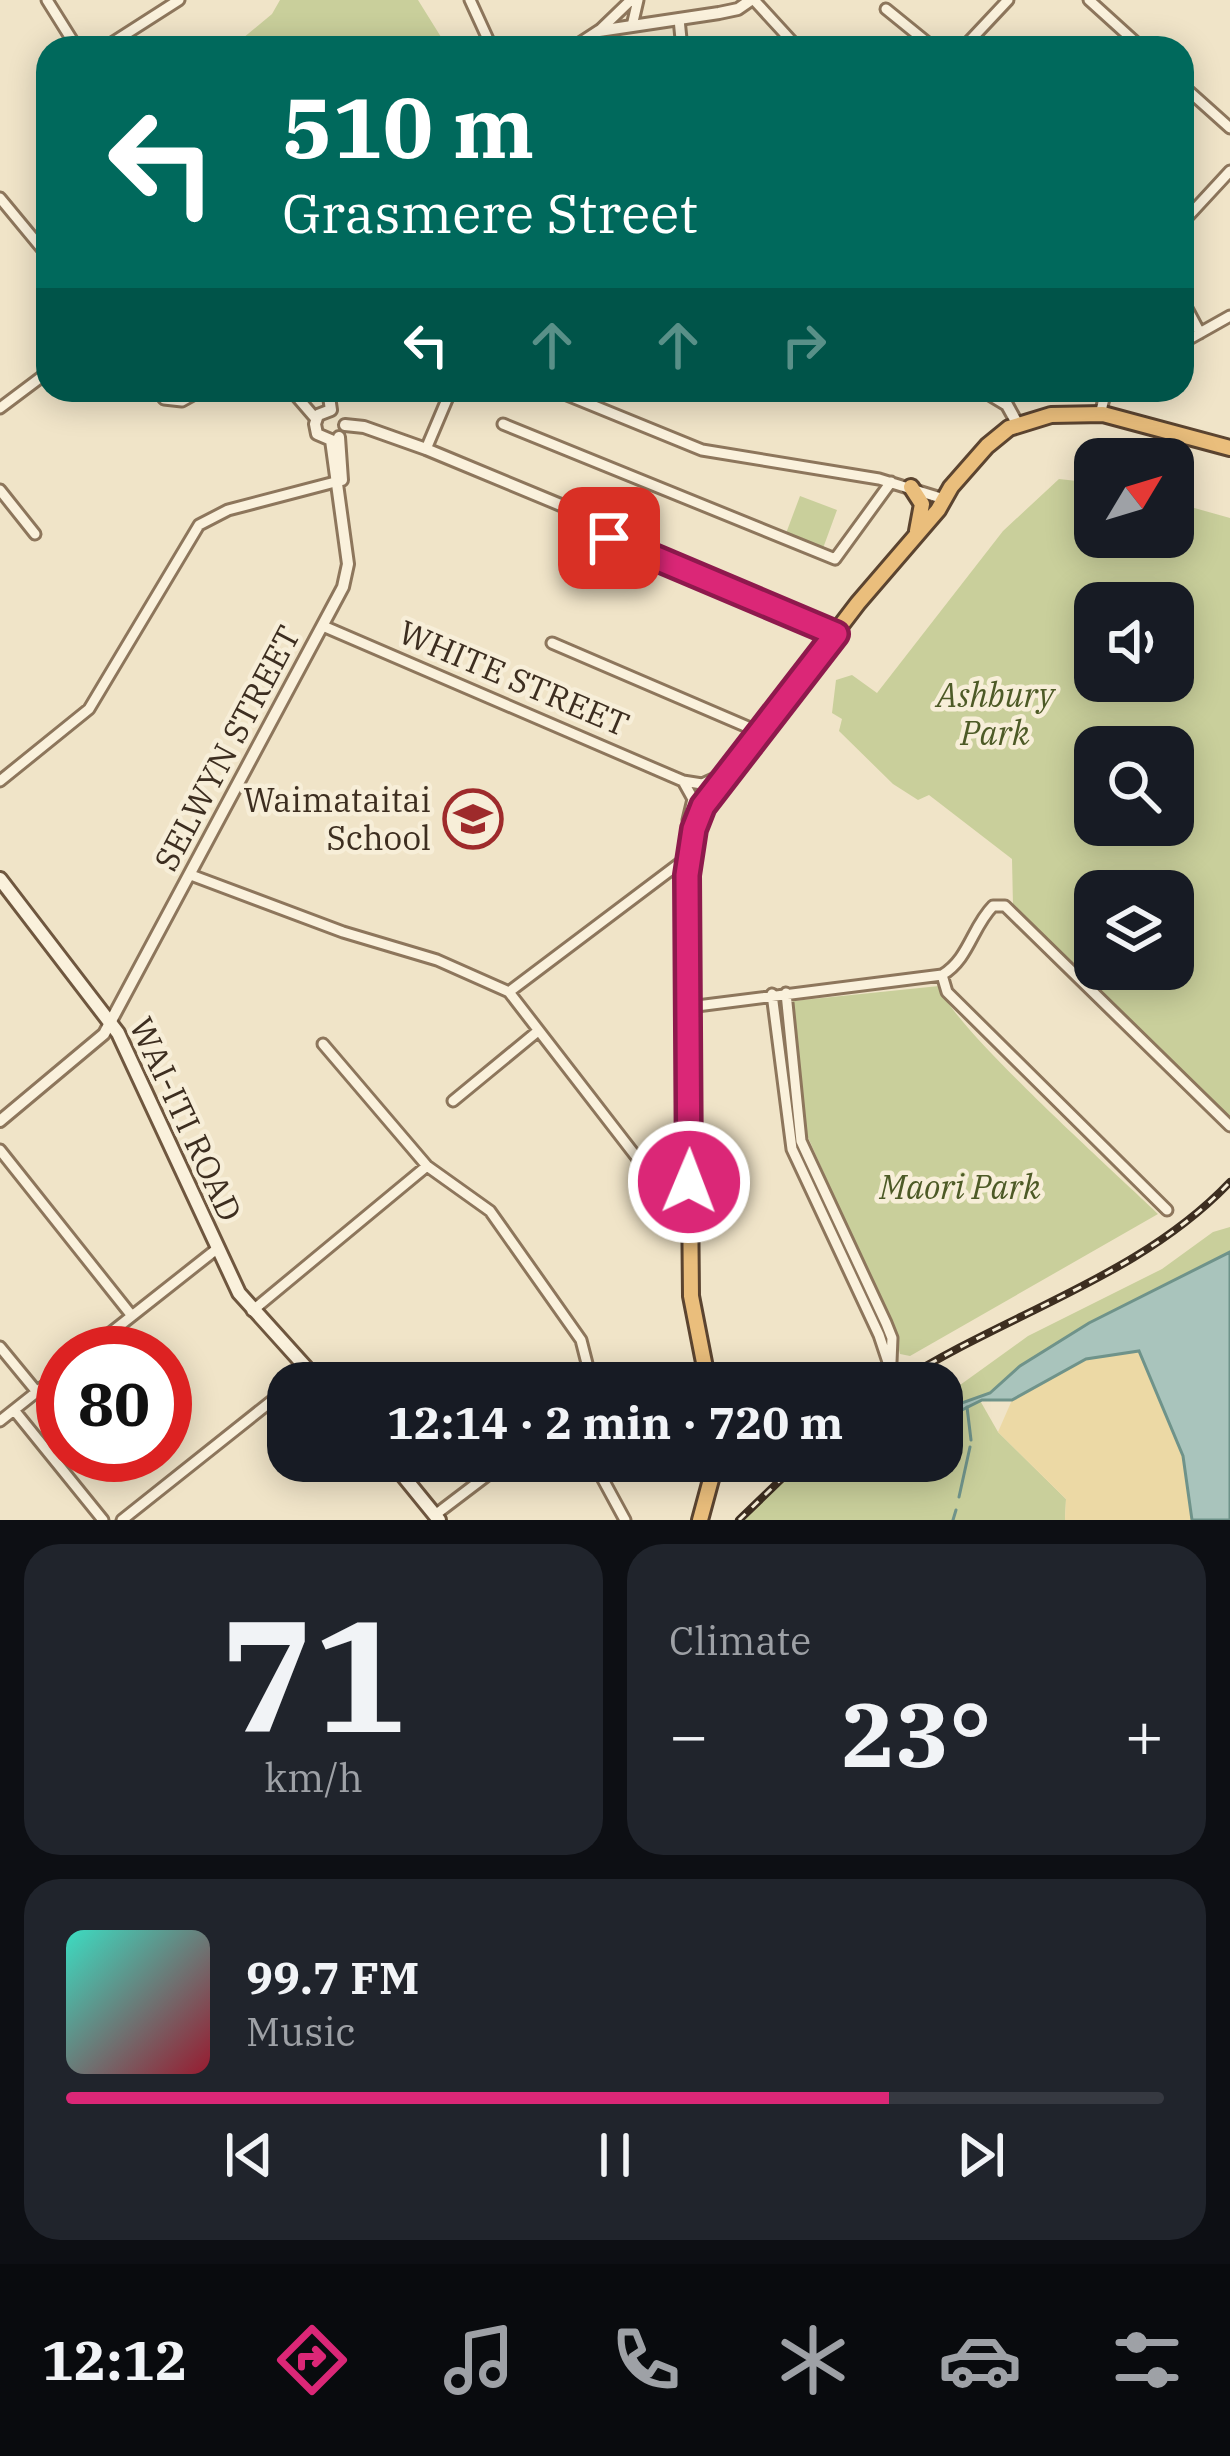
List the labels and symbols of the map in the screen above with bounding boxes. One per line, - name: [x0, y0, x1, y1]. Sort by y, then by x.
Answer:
- north arrow: [1074, 438, 1194, 558]
- pin: [558, 487, 660, 589]
- street label: WHITE STREET: [393, 610, 636, 745]
- street label: SELWYN STREET: [144, 618, 309, 878]
- park label: Ashbury Park: [934, 673, 1057, 754]
- place label: Waimataitai School: [243, 778, 431, 859]
- school or university icon: Waimataitai School: [442, 788, 504, 850]
- street label: WAI-ITI ROAD: [120, 1010, 253, 1228]
- position arrow: [626, 1119, 752, 1245]
- park label: Maori Park: [879, 1165, 1041, 1208]
- speed limit sign: 80: [36, 1326, 192, 1482]

